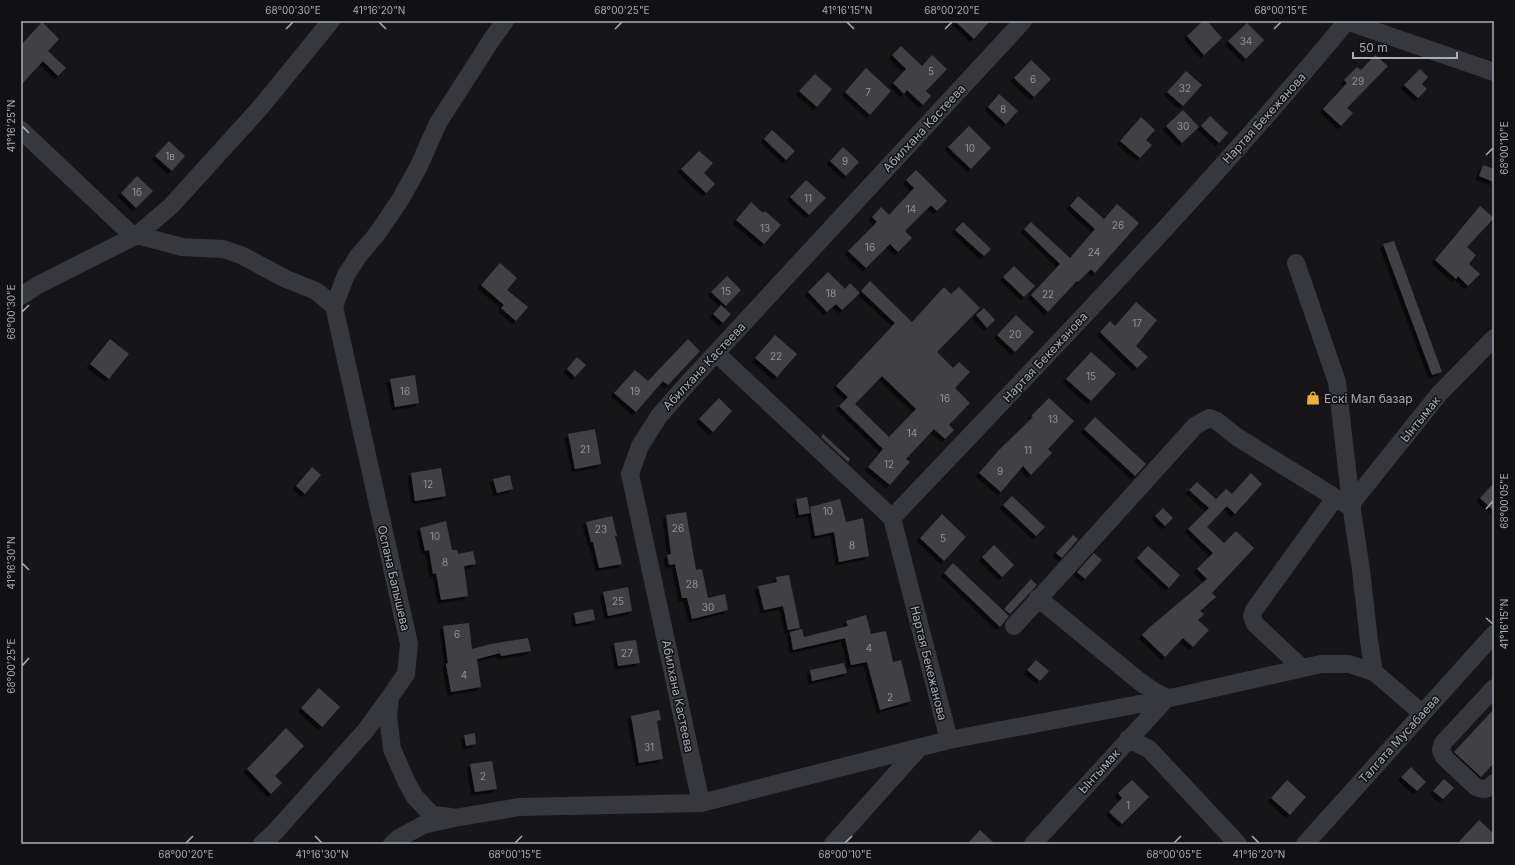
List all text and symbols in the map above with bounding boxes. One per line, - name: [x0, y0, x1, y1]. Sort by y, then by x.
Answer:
- text: 68°00'30"E: [265, 4, 321, 16]
- text: 41°16'20"N: [353, 4, 405, 16]
- text: 68°00'25"E: [594, 4, 650, 16]
- text: 41°16'15"N: [822, 4, 872, 16]
- text: 68°00'20"E: [924, 4, 980, 16]
- text: 68°00'15"E: [1254, 4, 1308, 16]
- scale bar: [1353, 34, 1457, 60]
- house number: 34: [1240, 35, 1252, 47]
- text: 50 m: [1359, 40, 1388, 55]
- house number: 5: [928, 65, 934, 77]
- street label: Нартая Бекежанова: [1219, 69, 1309, 167]
- house number: 6: [1030, 73, 1036, 85]
- house number: 29: [1352, 75, 1364, 87]
- street label: Абилхана Кастеева: [879, 81, 969, 175]
- house number: 32: [1179, 82, 1191, 94]
- house number: 7: [865, 86, 871, 98]
- text: 41°16'25"N: [5, 100, 17, 152]
- house number: 8: [1000, 103, 1006, 115]
- house number: 30: [1177, 120, 1189, 132]
- text: 68°00'10"E: [1498, 121, 1510, 175]
- house number: 10: [965, 142, 975, 154]
- house number: 1в: [165, 150, 175, 162]
- house number: 9: [842, 155, 848, 167]
- house number: 1б: [132, 186, 142, 198]
- house number: 11: [804, 192, 812, 204]
- house number: 14: [906, 203, 916, 215]
- house number: 26: [1112, 219, 1124, 231]
- house number: 13: [760, 222, 770, 234]
- house number: 16: [865, 241, 875, 253]
- house number: 24: [1088, 246, 1100, 258]
- text: 68°00'30"E: [5, 284, 17, 340]
- house number: 15: [721, 285, 731, 297]
- house number: 18: [826, 287, 836, 299]
- house number: 22: [1042, 288, 1054, 300]
- street label: Нартая Бекежанова: [1000, 309, 1090, 405]
- house number: 17: [1132, 317, 1142, 329]
- street label: Абилхана Кастеева: [659, 319, 749, 413]
- house number: 20: [1009, 328, 1021, 340]
- house number: 22: [770, 350, 782, 362]
- house number: 15: [1086, 370, 1096, 382]
- house number: 16: [400, 385, 410, 397]
- house number: 19: [630, 385, 640, 397]
- shop icon: Ескі Мал базар: [1305, 390, 1321, 406]
- place label: Ескі Мал базар: [1324, 391, 1413, 406]
- house number: 16: [940, 392, 950, 404]
- street label: Ынтымак: [1397, 393, 1443, 445]
- house number: 13: [1048, 413, 1058, 425]
- house number: 14: [907, 427, 917, 439]
- house number: 21: [580, 443, 590, 455]
- house number: 11: [1024, 444, 1032, 456]
- house number: 12: [884, 458, 894, 470]
- house number: 9: [997, 465, 1003, 477]
- text: 68°00'05"E: [1498, 473, 1510, 529]
- house number: 12: [423, 478, 433, 490]
- house number: 10: [823, 505, 833, 517]
- house number: 26: [672, 522, 684, 534]
- house number: 23: [595, 523, 607, 535]
- street label: Оспана Бапышева: [375, 524, 413, 632]
- house number: 10: [430, 530, 440, 542]
- house number: 5: [940, 532, 946, 544]
- text: 41°16'30"N: [5, 537, 17, 589]
- house number: 8: [849, 539, 855, 551]
- house number: 8: [442, 556, 448, 568]
- house number: 28: [686, 578, 698, 590]
- house number: 25: [612, 595, 624, 607]
- text: 41°16'15"N: [1498, 599, 1510, 649]
- house number: 30: [702, 601, 714, 613]
- street label: Нартая Бекежанова: [908, 604, 950, 722]
- house number: 6: [454, 628, 460, 640]
- text: 68°00'25"E: [5, 638, 17, 694]
- street label: Абилхана Кастеева: [659, 638, 697, 754]
- house number: 4: [866, 642, 872, 654]
- house number: 27: [621, 647, 633, 659]
- house number: 4: [461, 669, 467, 681]
- house number: 2: [887, 691, 893, 703]
- street label: Талгата Мусабаева: [1355, 692, 1443, 786]
- house number: 31: [644, 741, 654, 753]
- street label: Ынтымак: [1075, 745, 1123, 796]
- house number: 2: [480, 770, 486, 782]
- house number: 1: [1126, 799, 1130, 811]
- text: 68°00'20"E: [158, 848, 214, 860]
- text: 41°16'30"N: [296, 848, 348, 860]
- text: 68°00'15"E: [488, 848, 542, 860]
- text: 68°00'10"E: [818, 848, 872, 860]
- text: 68°00'05"E: [1146, 848, 1202, 860]
- text: 41°16'20"N: [1233, 848, 1285, 860]

